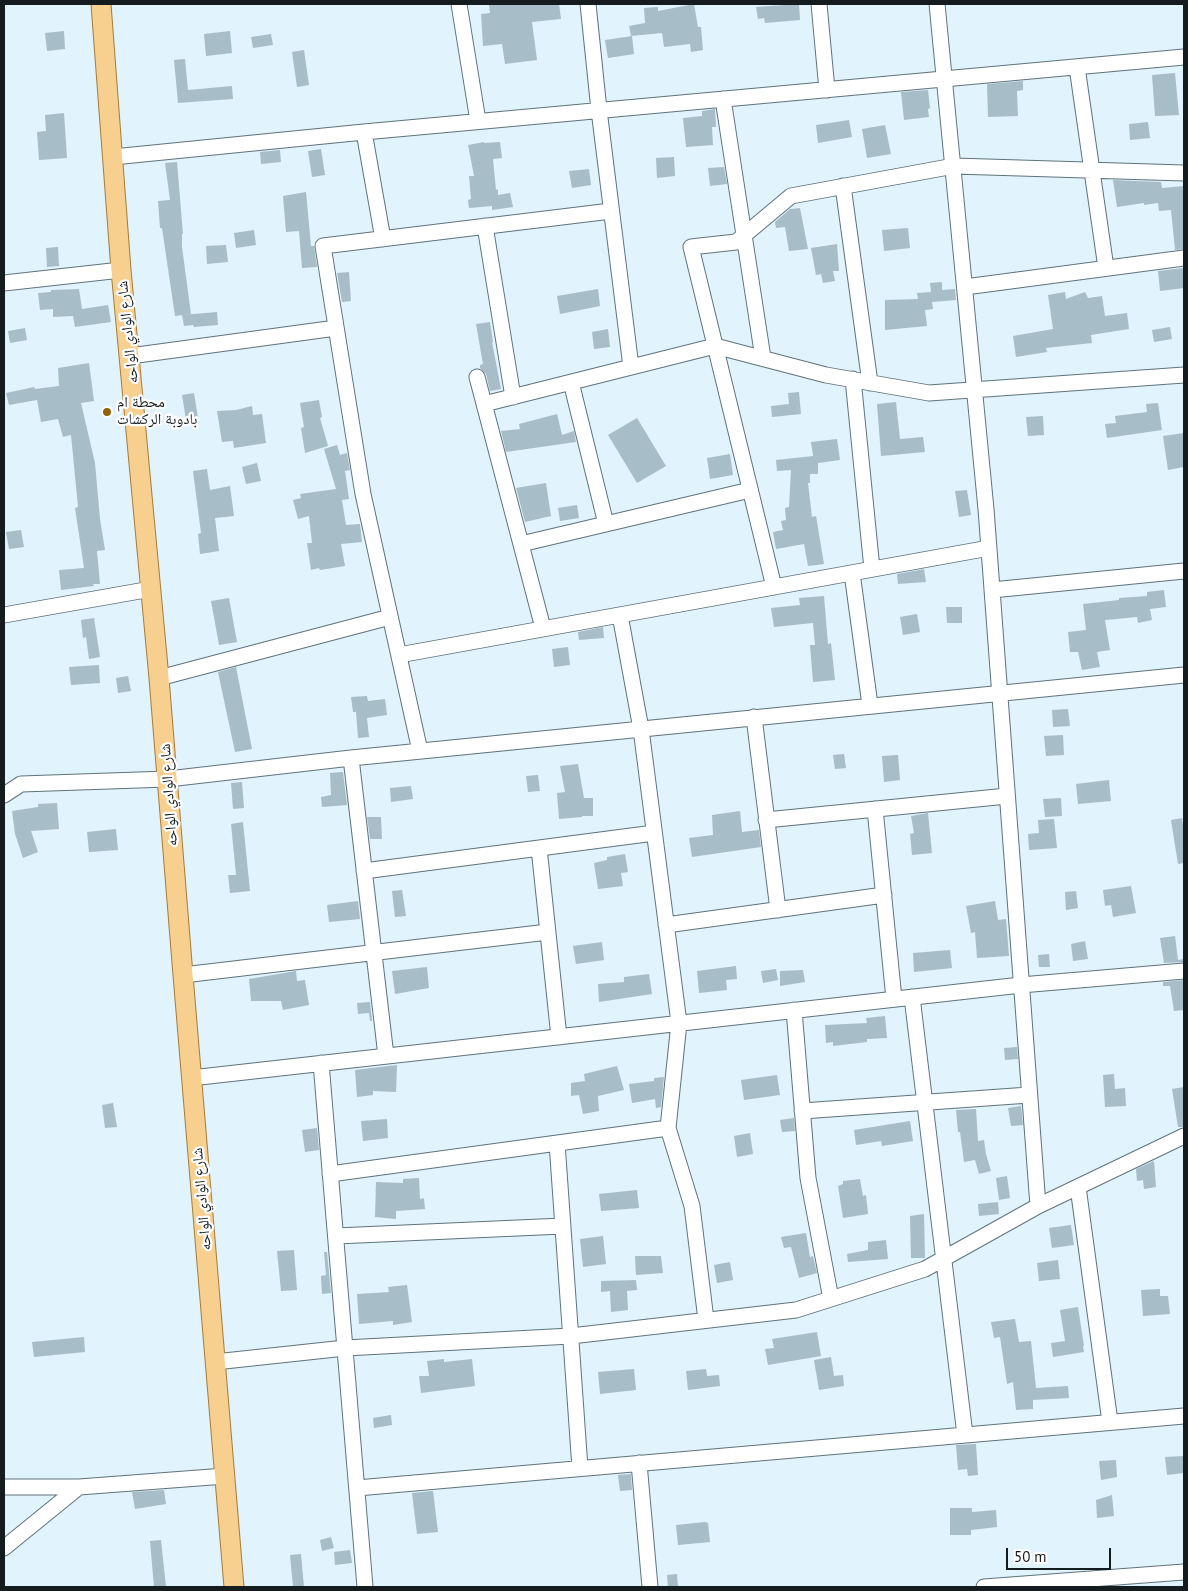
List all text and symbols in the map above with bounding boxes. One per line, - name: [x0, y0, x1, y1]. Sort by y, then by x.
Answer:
- street label: شارع الوادي الواحه: [114, 280, 142, 384]
- place label: محطة ام بادوبة الركشات: [117, 394, 197, 429]
- marker: محطة ام بادوبة الركشات: [101, 406, 113, 418]
- street label: شارع الوادي الواحه: [156, 743, 182, 847]
- street label: شارع الوادي الواحه: [189, 1147, 215, 1251]
- scale bar: [1008, 1538, 1113, 1570]
- text: 50 m: [1014, 1547, 1047, 1566]

